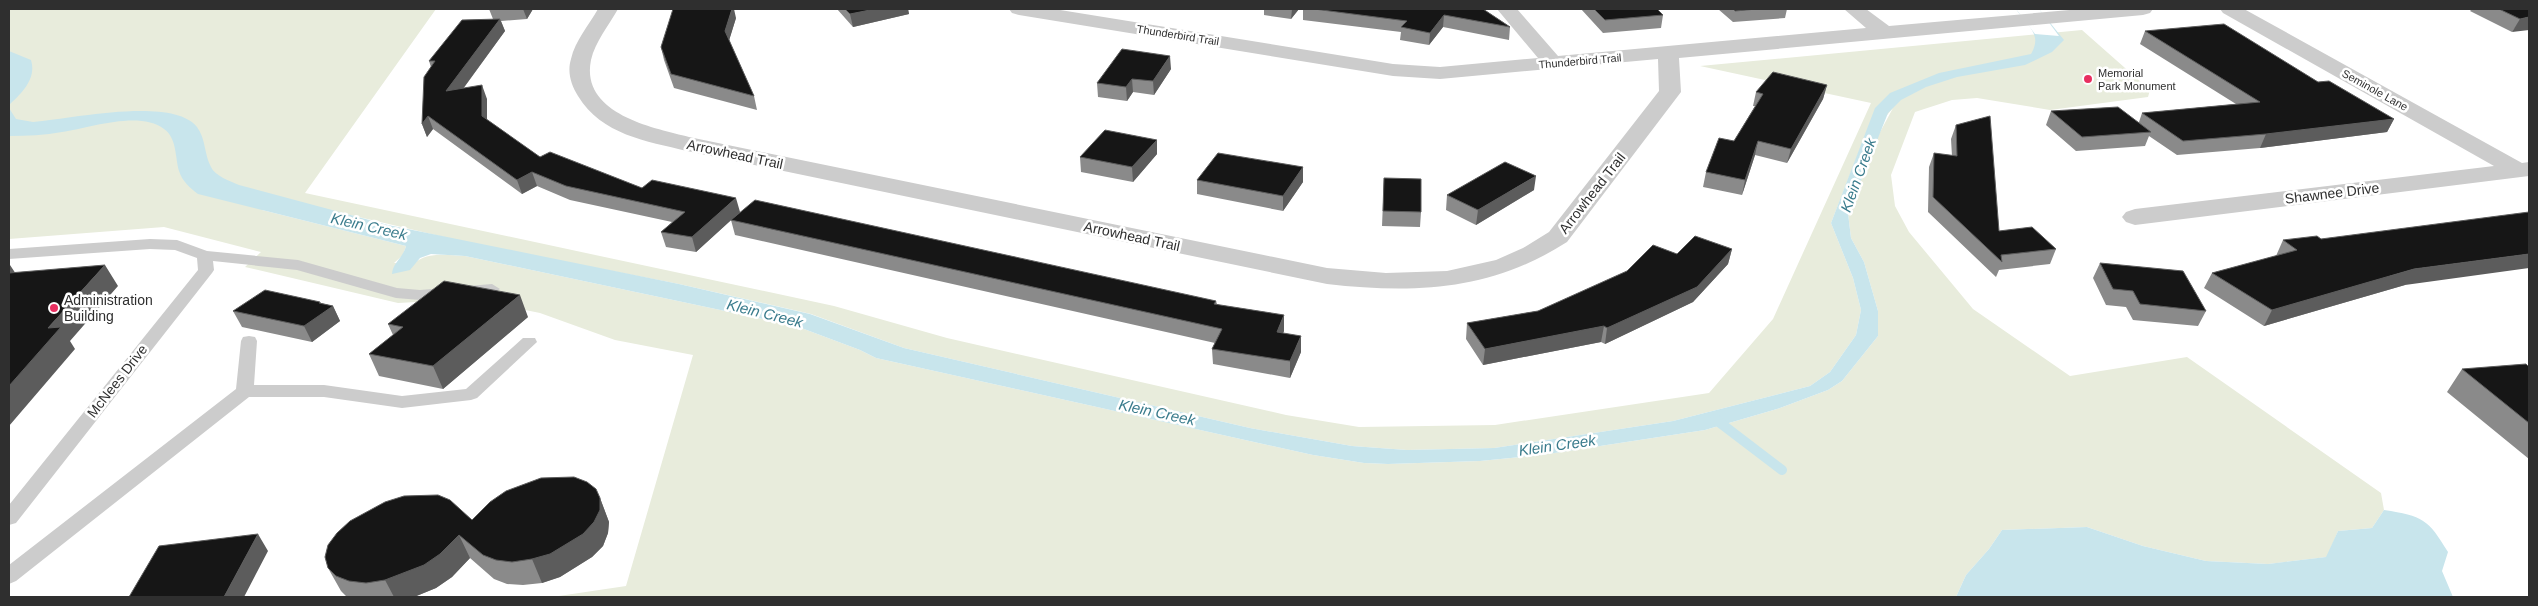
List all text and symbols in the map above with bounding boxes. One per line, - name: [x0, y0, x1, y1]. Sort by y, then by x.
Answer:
- street label: Thunderbird Trail: [1136, 23, 1220, 47]
- street label: Thunderbird Trail: [1538, 51, 1622, 71]
- place label: Memorial Park Monument: [2098, 67, 2176, 92]
- street label: Seminole Lane: [2340, 67, 2410, 113]
- marker: Memorial Park Monument: [2082, 73, 2094, 85]
- water label: Klein Creek: [1837, 134, 1880, 214]
- street label: Arrowhead Trail: [685, 136, 785, 172]
- street label: Arrowhead Trail: [1556, 149, 1628, 237]
- street label: Shawnee Drive: [2284, 179, 2380, 207]
- water label: Klein Creek: [329, 209, 410, 243]
- street label: Arrowhead Trail: [1082, 218, 1182, 254]
- place label: Administration Building: [64, 292, 153, 324]
- water label: Klein Creek: [725, 295, 806, 331]
- marker: Administration Building: [48, 302, 60, 314]
- street label: McNees Drive: [84, 341, 150, 421]
- water label: Klein Creek: [1117, 396, 1198, 429]
- water label: Klein Creek: [1517, 431, 1598, 459]

